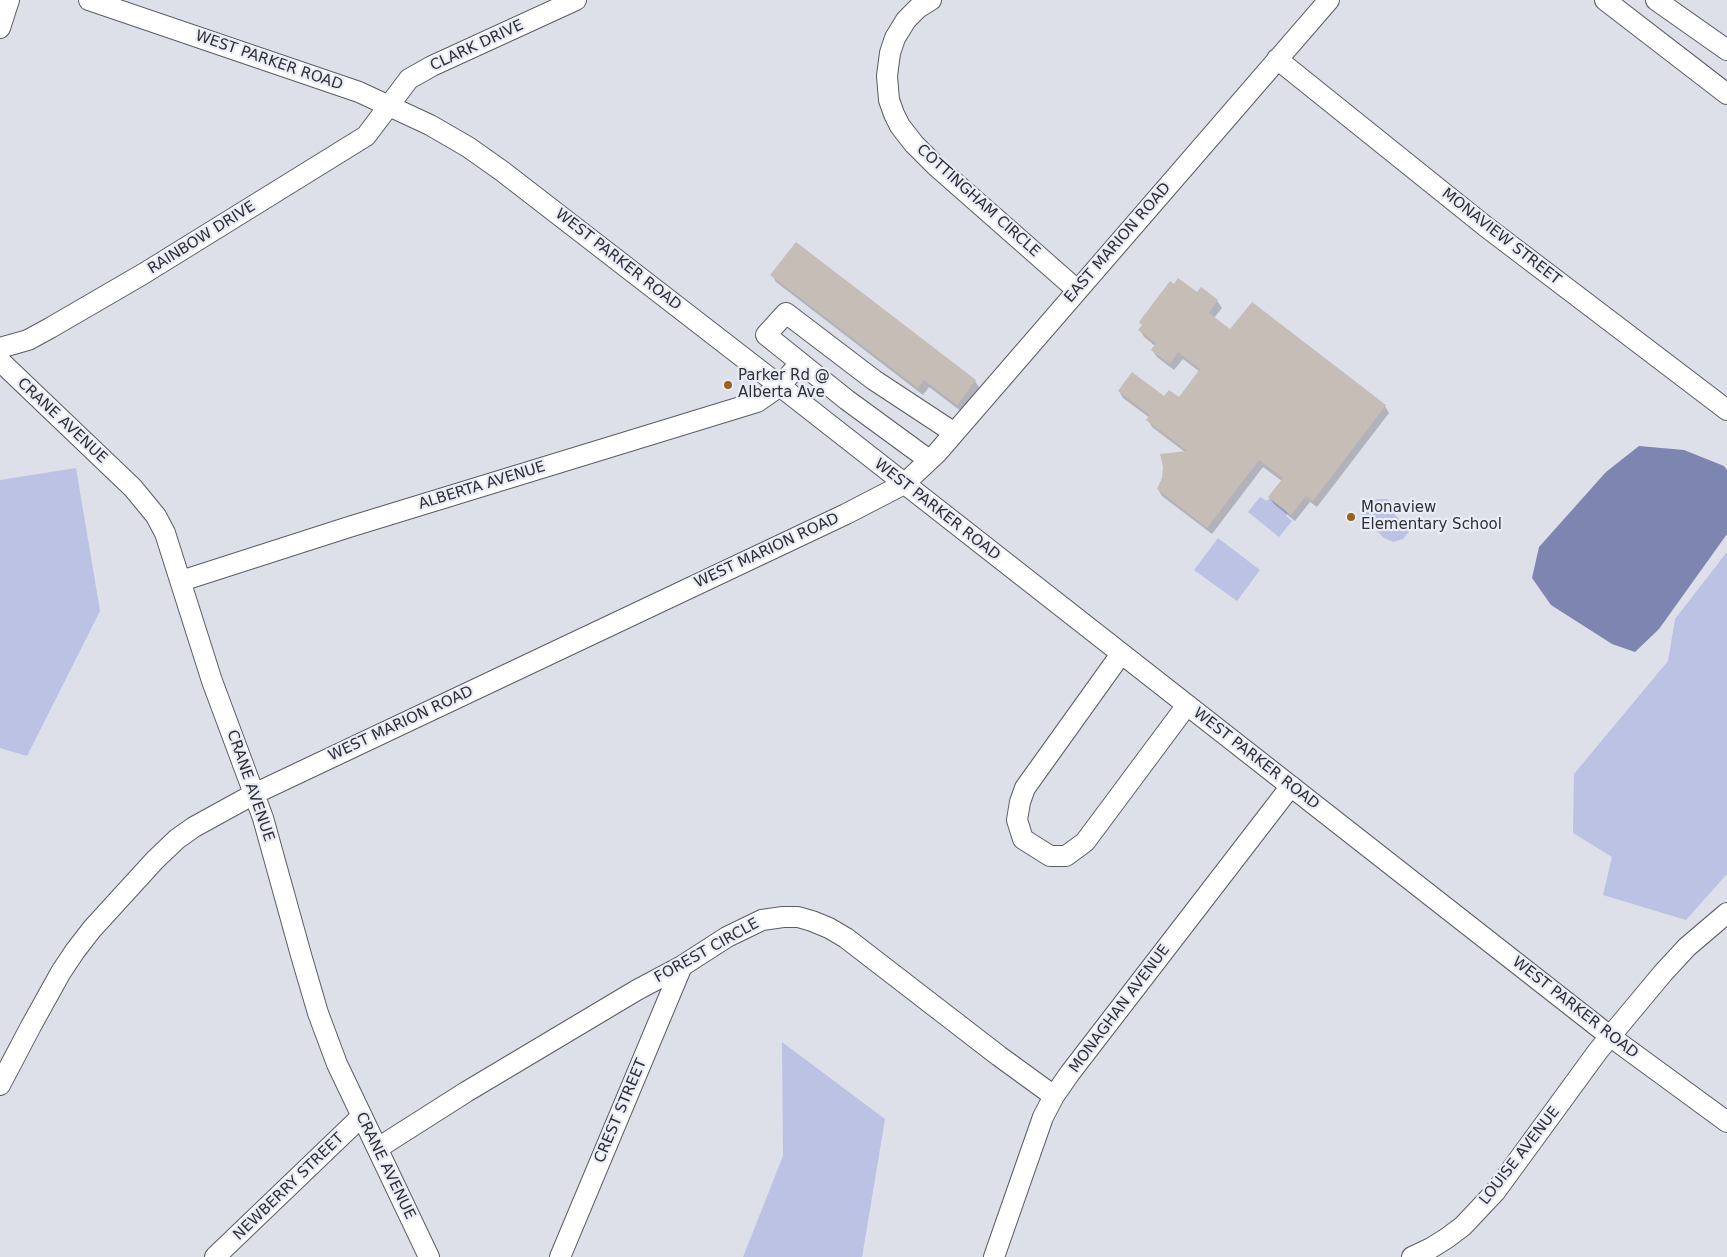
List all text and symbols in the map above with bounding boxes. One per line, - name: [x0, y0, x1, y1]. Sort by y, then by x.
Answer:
- street label: CLARK DRIVE: [428, 17, 526, 75]
- street label: WEST PARKER ROAD: [193, 27, 345, 95]
- street label: COTTINGHAM CIRCLE: [913, 141, 1043, 261]
- street label: EAST MARION ROAD: [1061, 179, 1175, 307]
- street label: MONAVIEW STREET: [1438, 185, 1564, 289]
- street label: RAINBOW DRIVE: [145, 198, 259, 278]
- street label: WEST PARKER ROAD: [551, 205, 685, 315]
- place label: Parker Rd @ Alberta Ave: [738, 367, 830, 402]
- street label: CRANE AVENUE: [13, 375, 111, 467]
- marker: Parker Rd @ Alberta Ave: [722, 379, 734, 391]
- street label: WEST PARKER ROAD: [870, 455, 1004, 565]
- street label: ALBERTA AVENUE: [417, 458, 547, 514]
- place label: Monaview Elementary School: [1361, 499, 1502, 534]
- street label: WEST MARION ROAD: [692, 510, 842, 592]
- marker: Monaview Elementary School: [1345, 511, 1357, 523]
- street label: WEST MARION ROAD: [326, 683, 476, 765]
- street label: WEST PARKER ROAD: [1189, 704, 1323, 814]
- street label: CRANE AVENUE: [222, 728, 278, 844]
- street label: FOREST CIRCLE: [652, 915, 762, 987]
- street label: MONAGHAN AVENUE: [1066, 941, 1174, 1077]
- street label: WEST PARKER ROAD: [1508, 953, 1642, 1063]
- street label: CREST STREET: [591, 1056, 651, 1166]
- street label: LOUISE AVENUE: [1476, 1103, 1564, 1209]
- street label: CRANE AVENUE: [351, 1110, 419, 1222]
- street label: NEWBERRY STREET: [230, 1130, 348, 1244]

